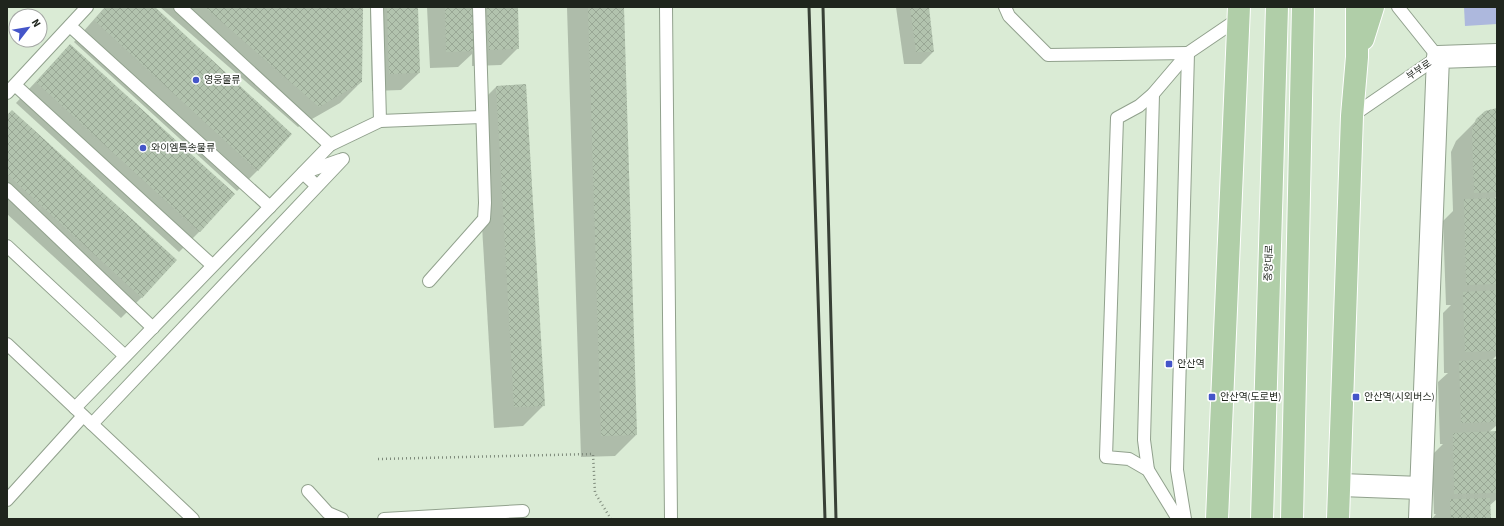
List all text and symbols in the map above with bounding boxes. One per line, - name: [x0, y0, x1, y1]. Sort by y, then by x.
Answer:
- north arrow: [8, 8, 48, 48]
- text: N: [28, 16, 44, 30]
- street label: 부부로: [1404, 56, 1434, 84]
- place label: 영웅물류: [204, 73, 241, 87]
- marker: 영웅물류: [191, 75, 201, 85]
- place label: 와이엠특송물류: [151, 141, 215, 155]
- marker: 와이엠특송물류: [138, 143, 148, 153]
- street label: 중앙대로: [1261, 244, 1277, 282]
- place label: 안산역: [1177, 357, 1205, 371]
- marker: 안산역: [1164, 359, 1174, 369]
- place label: 안산역(도로변): [1220, 390, 1281, 404]
- place label: 안산역(시외버스): [1364, 390, 1434, 404]
- marker: 안산역(도로변): [1207, 392, 1217, 402]
- marker: 안산역(시외버스): [1351, 392, 1361, 402]

